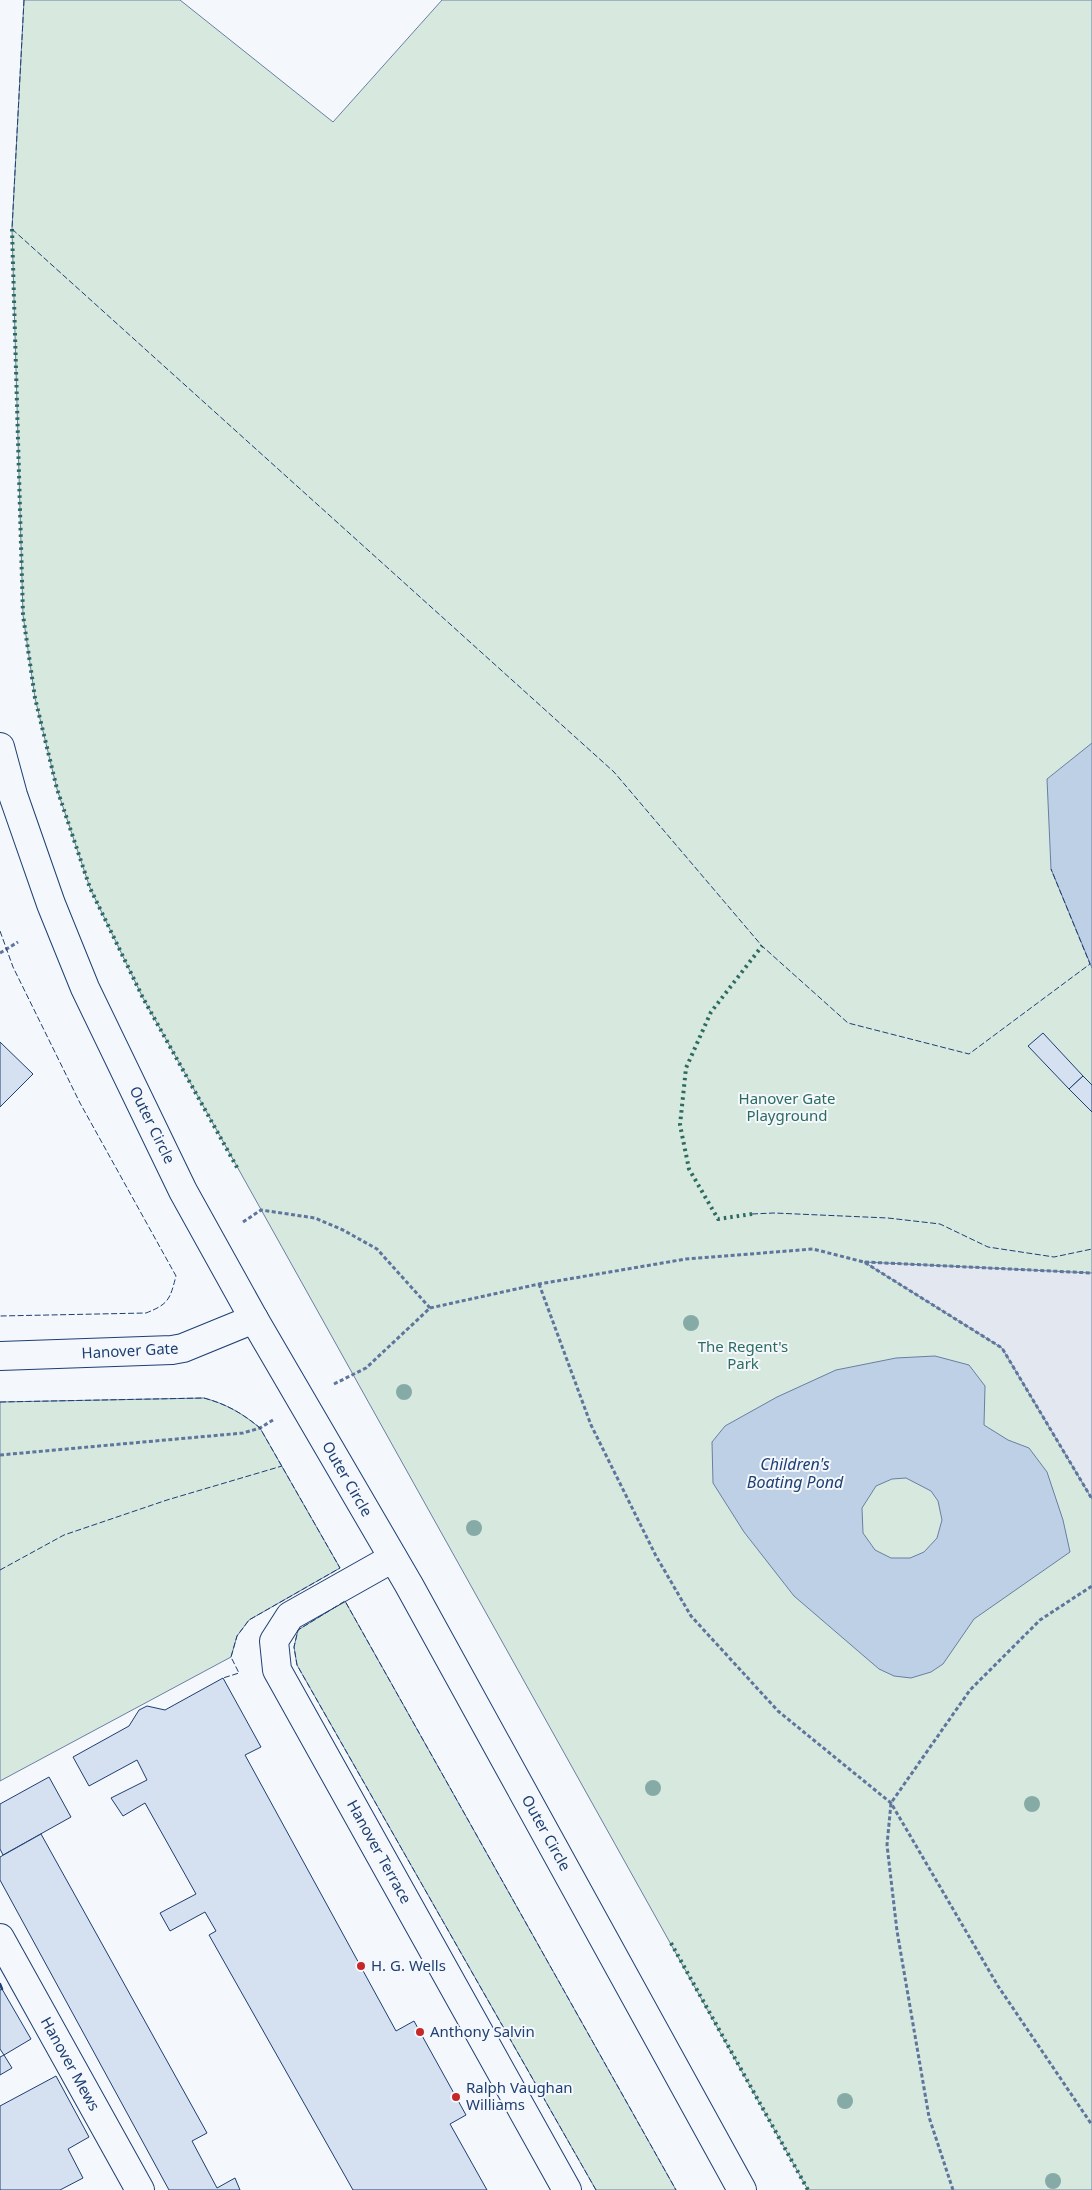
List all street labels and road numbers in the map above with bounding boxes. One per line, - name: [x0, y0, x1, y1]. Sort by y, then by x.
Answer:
- street label: Outer Circle: [126, 1083, 180, 1167]
- street label: Hanover Gate: [81, 1337, 179, 1363]
- street label: Outer Circle: [318, 1437, 377, 1520]
- street label: Outer Circle: [518, 1791, 576, 1874]
- street label: Hanover Terrace: [343, 1796, 417, 1907]
- street label: Hanover Mews: [37, 2013, 105, 2114]

